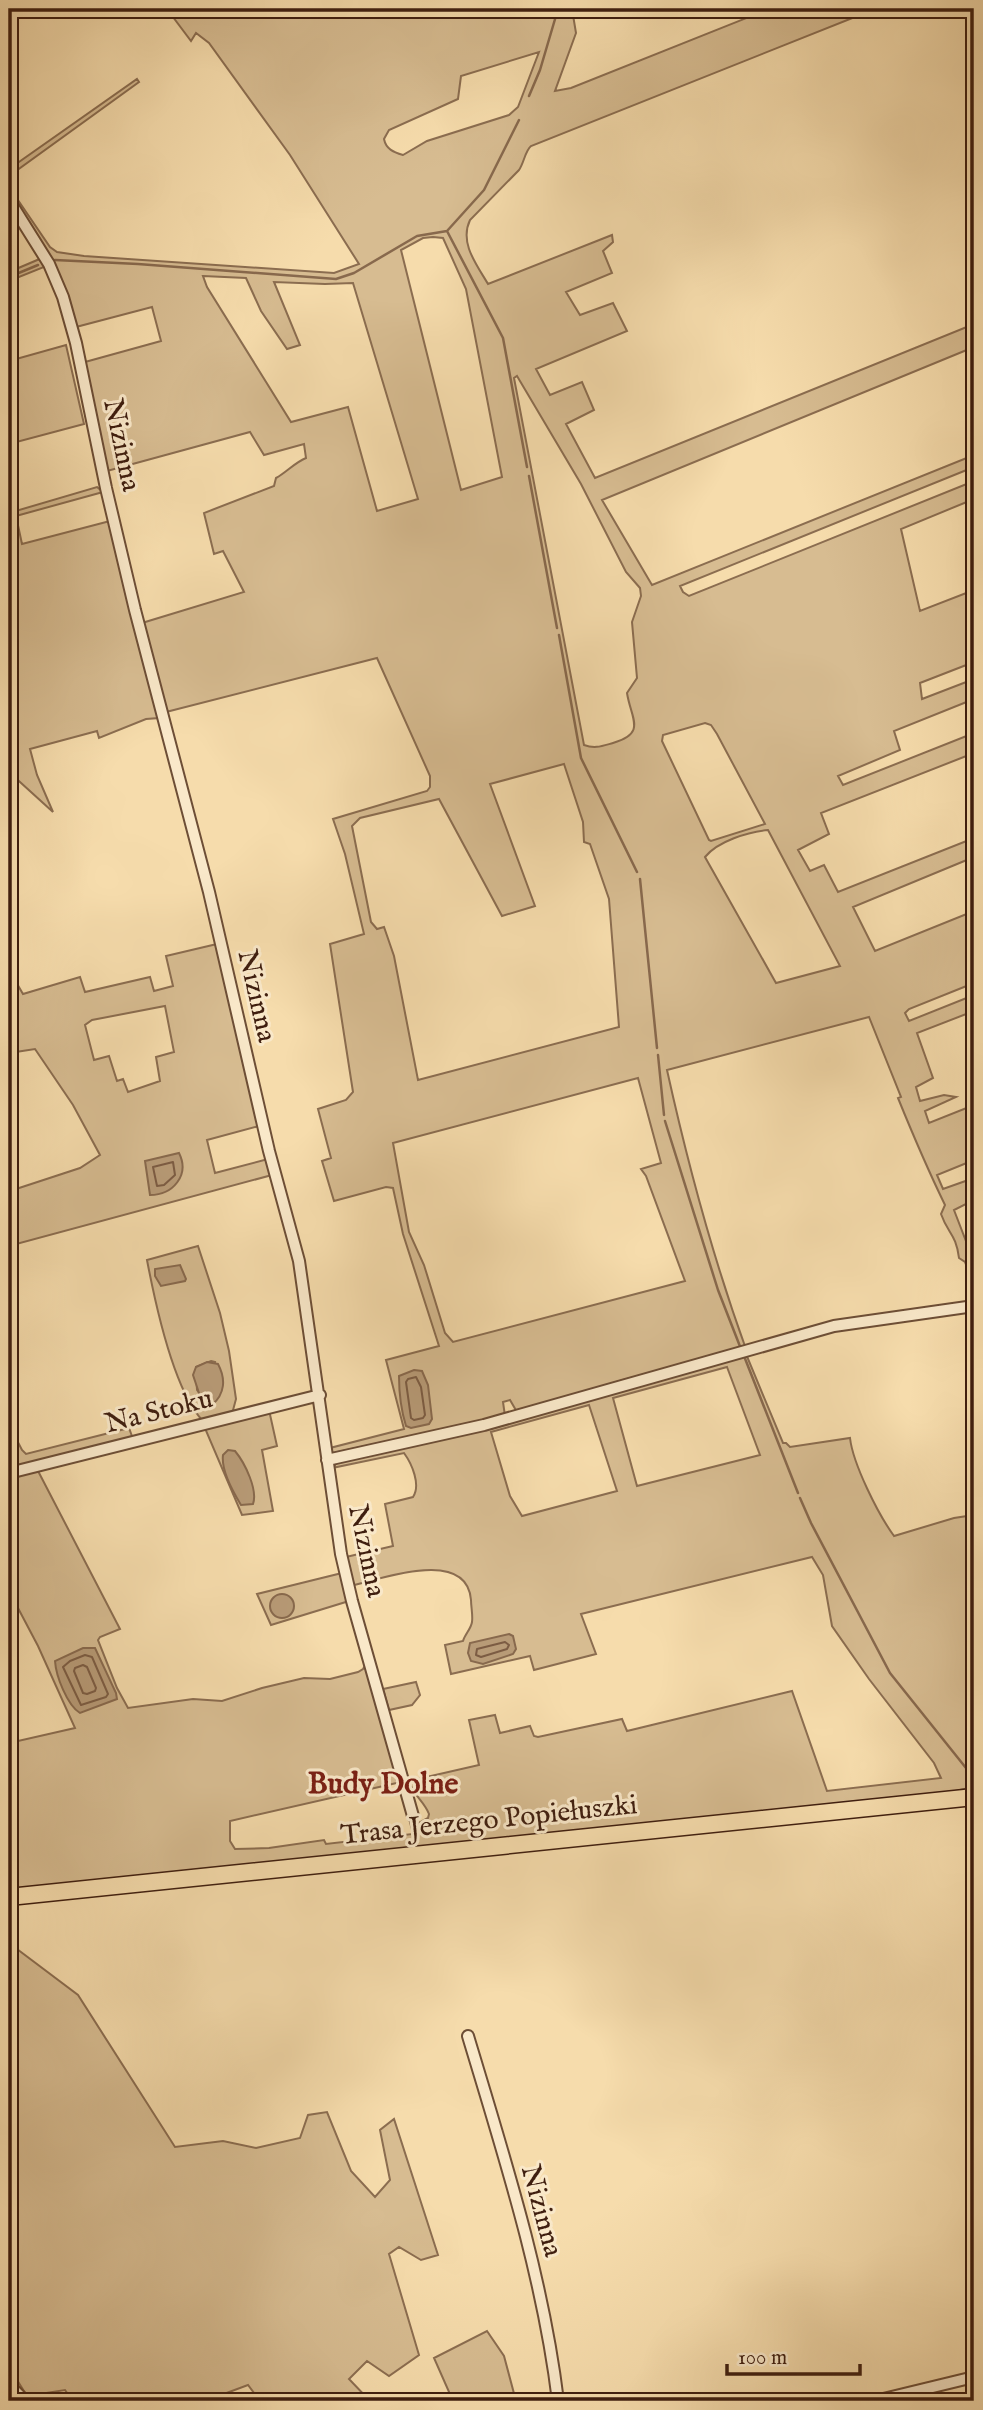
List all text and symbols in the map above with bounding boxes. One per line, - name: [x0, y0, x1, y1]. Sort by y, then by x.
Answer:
- street label: Nizinna: [94, 395, 148, 495]
- street label: Nizinna: [228, 946, 284, 1047]
- street label: Na Stoku: [101, 1382, 217, 1442]
- street label: Nizinna: [339, 1501, 393, 1601]
- district label: Budy Dolne: [308, 1766, 459, 1804]
- street label: Trasa Jerzego Popiełuszki: [339, 1788, 639, 1854]
- street label: Nizinna: [512, 2161, 570, 2262]
- scale bar: [727, 2333, 860, 2377]
- text: 100 m: [738, 2345, 787, 2372]

